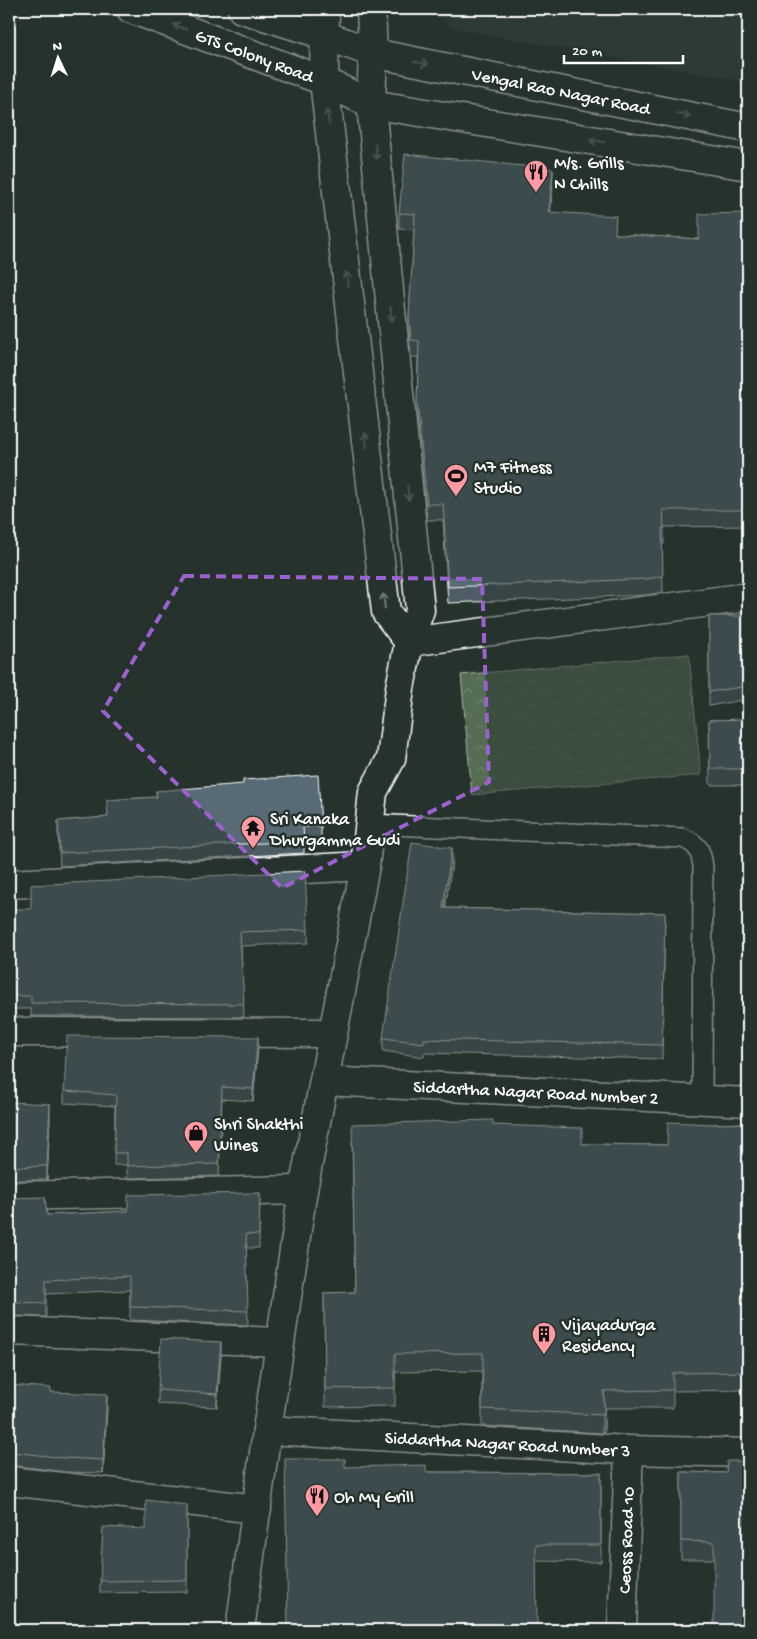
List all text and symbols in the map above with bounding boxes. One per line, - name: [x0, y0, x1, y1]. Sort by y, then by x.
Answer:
- one-way arrow: [173, 22, 188, 31]
- street label: GTS Colony Road: [192, 26, 317, 90]
- north arrow: [32, 32, 82, 82]
- scale bar: [564, 32, 683, 64]
- text: N: [52, 39, 62, 56]
- text: 20 m: [572, 43, 602, 61]
- one-way arrow: [412, 58, 428, 68]
- street label: Vengal Rao Nagar Road: [469, 65, 653, 121]
- one-way arrow: [323, 109, 333, 125]
- one-way arrow: [675, 111, 691, 121]
- one-way arrow: [589, 136, 605, 146]
- one-way arrow: [371, 144, 380, 160]
- place label: M/s. Grills N Chills: [554, 154, 625, 196]
- restaurant icon: M/s. Grills N Chills: [523, 159, 549, 193]
- one-way arrow: [342, 271, 352, 287]
- one-way arrow: [386, 306, 396, 322]
- one-way arrow: [361, 432, 371, 448]
- place label: M7 Fitness Studio: [474, 458, 553, 500]
- sports icon: M7 Fitness Studio: [443, 463, 469, 497]
- one-way arrow: [404, 485, 413, 501]
- one-way arrow: [379, 594, 389, 610]
- place label: Sri Kanaka Dhurgamma Gudi: [269, 810, 401, 852]
- temple icon: Sri Kanaka Dhurgamma Gudi: [240, 815, 266, 849]
- street label: Siddartha Nagar Road number 2: [413, 1077, 659, 1111]
- place label: Shri Shakthi Wines: [214, 1115, 304, 1157]
- shop icon: Shri Shakthi Wines: [183, 1120, 209, 1154]
- place label: Vijayadurga Residency: [561, 1316, 657, 1358]
- building icon: Vijayadurga Residency: [531, 1321, 557, 1355]
- street label: Siddartha Nagar Road number 3: [384, 1429, 631, 1463]
- restaurant icon: Oh My Grill: [304, 1483, 330, 1517]
- street label: Ceoss Road 10: [615, 1486, 641, 1594]
- place label: Oh My Grill: [334, 1488, 414, 1509]

